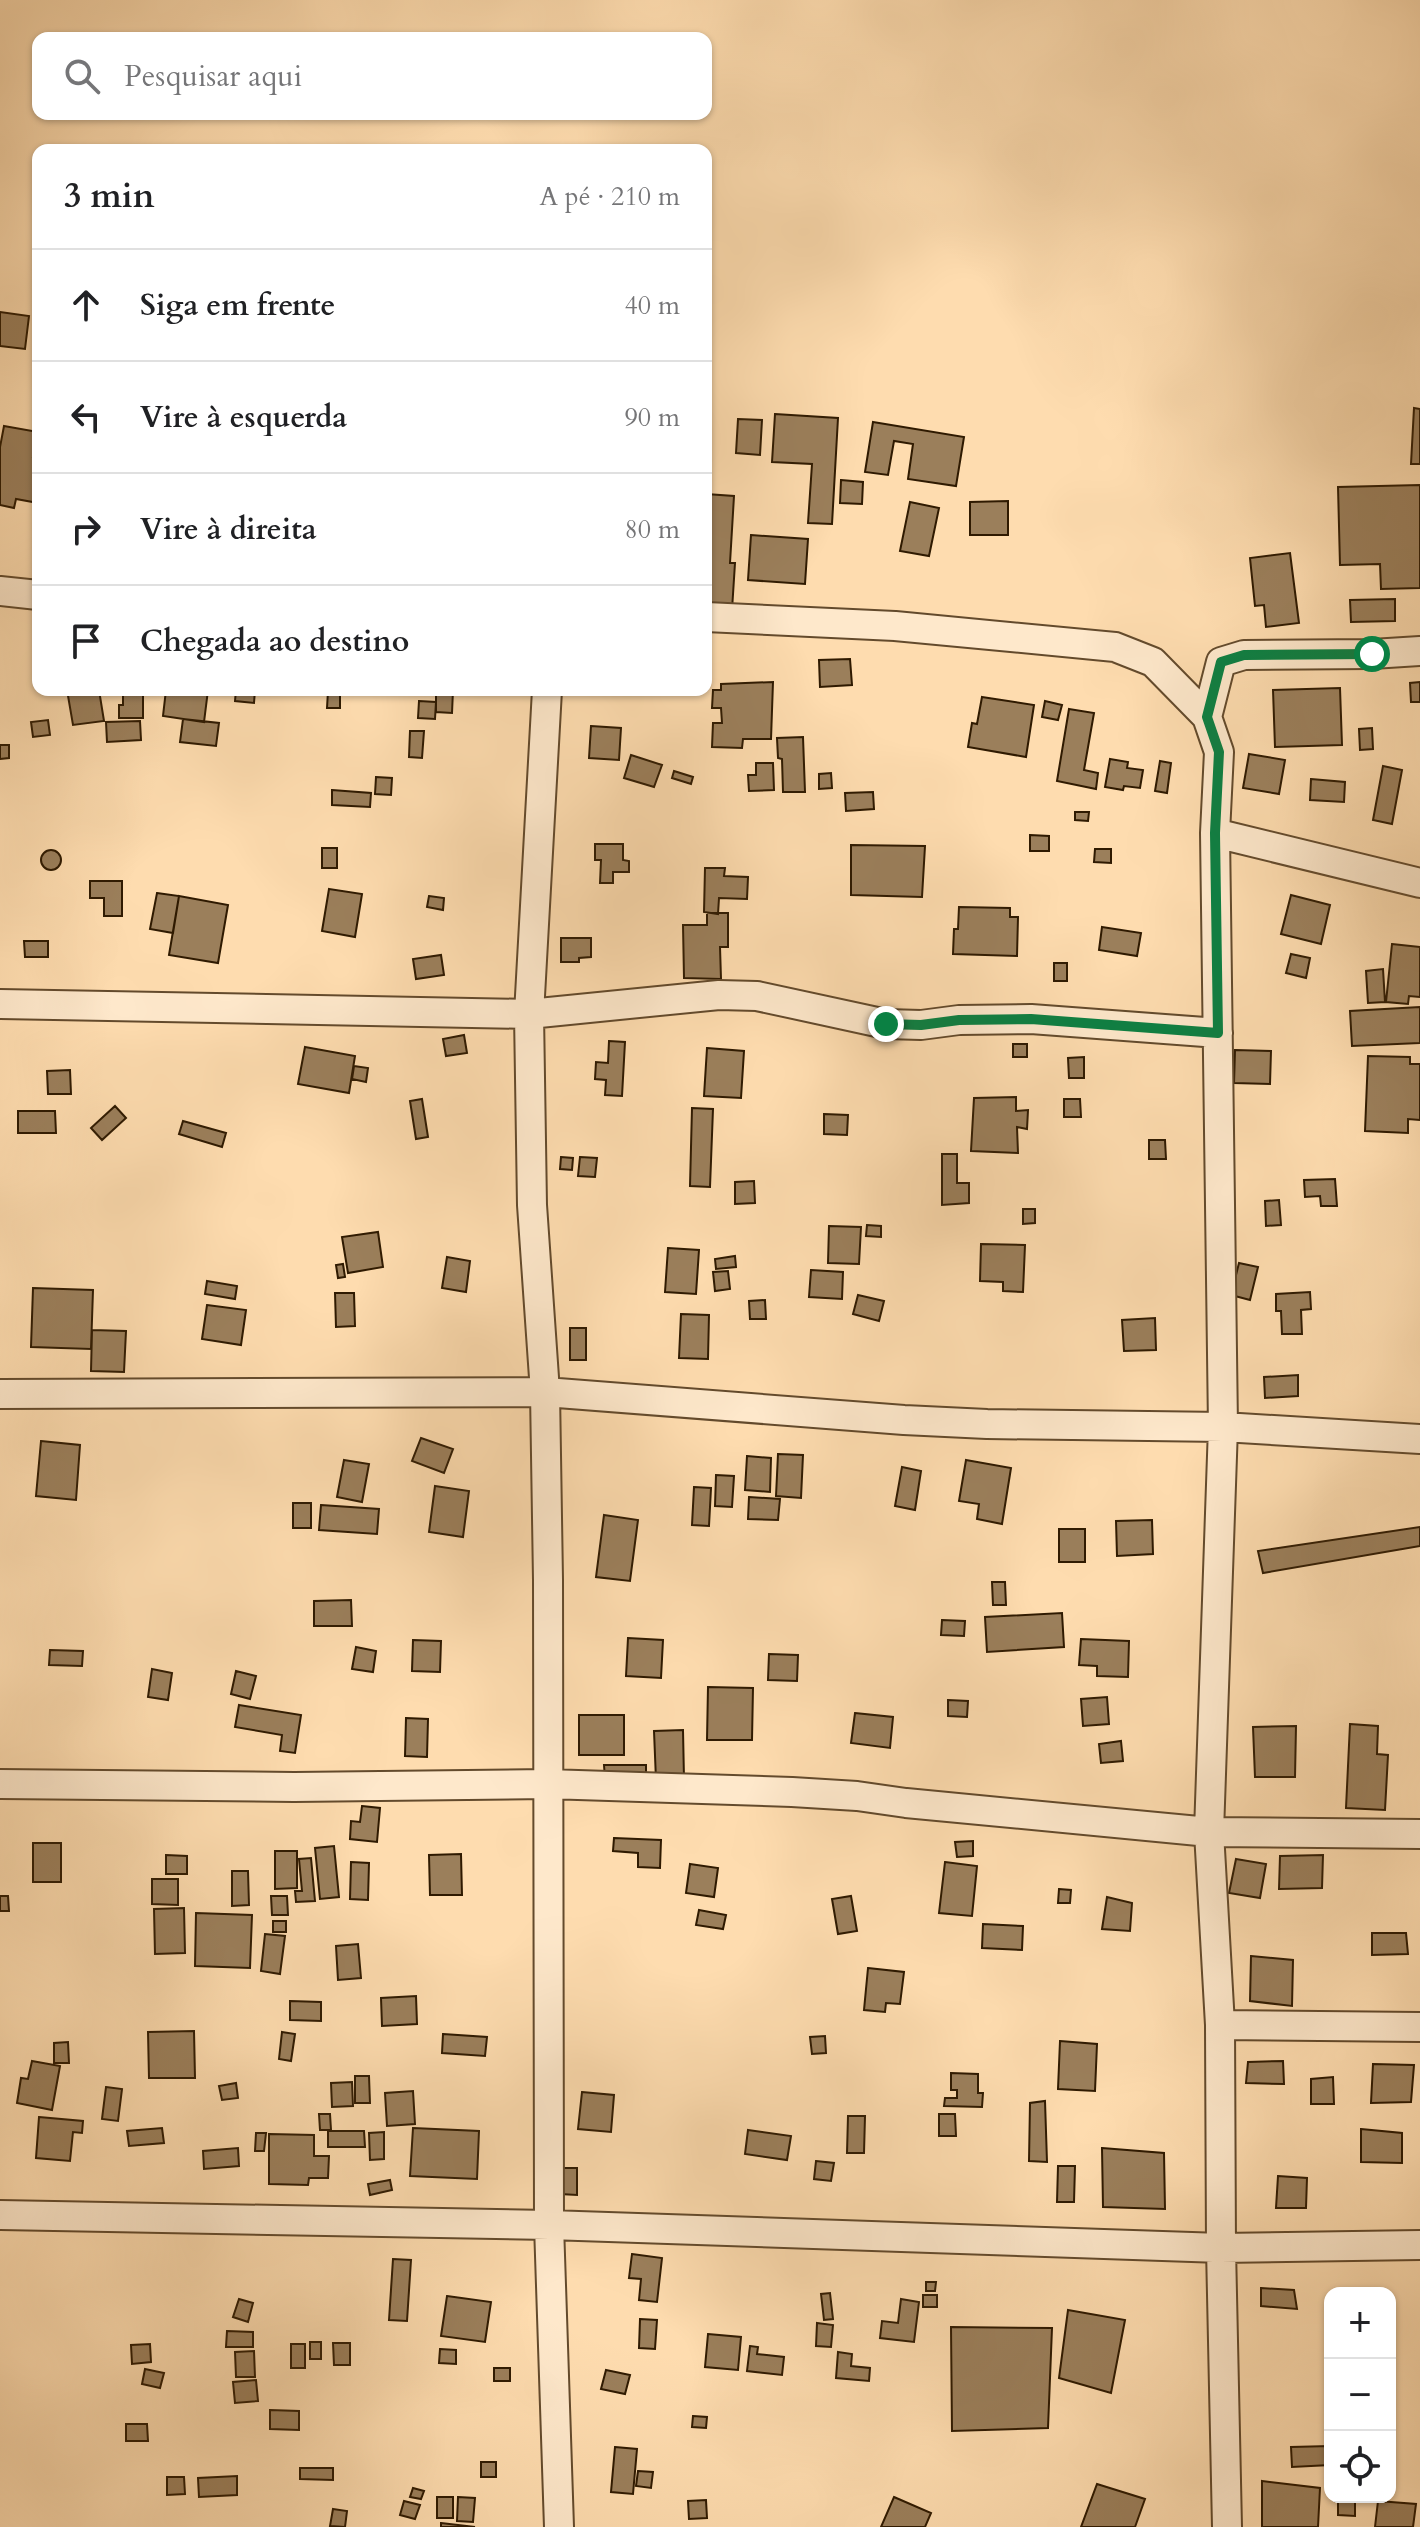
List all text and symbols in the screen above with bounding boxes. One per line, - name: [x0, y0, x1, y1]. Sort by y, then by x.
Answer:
- search box: [32, 32, 712, 120]
- icon: search: [60, 54, 104, 98]
- text: Pesquisar aqui: [124, 56, 302, 97]
- text: 3 min: [64, 173, 155, 219]
- text: A pé · 210 m: [539, 179, 680, 214]
- icon: ahead: [64, 283, 108, 327]
- text: Siga em frente: [140, 285, 335, 326]
- text: 40 m: [624, 288, 680, 323]
- icon: left: [64, 395, 108, 439]
- text: Vire à esquerda: [140, 397, 347, 438]
- text: 90 m: [624, 400, 680, 435]
- icon: right: [64, 507, 108, 551]
- text: Vire à direita: [140, 509, 317, 550]
- text: 80 m: [624, 512, 680, 547]
- icon: arrive: [64, 619, 108, 663]
- text: Chegada ao destino: [140, 621, 409, 662]
- route start: [1354, 636, 1390, 672]
- route end: [868, 1006, 904, 1042]
- map controls: [1324, 2287, 1396, 2503]
- button: +: [1324, 2287, 1396, 2359]
- button: −: [1324, 2359, 1396, 2431]
- button: locate: [1324, 2431, 1396, 2503]

